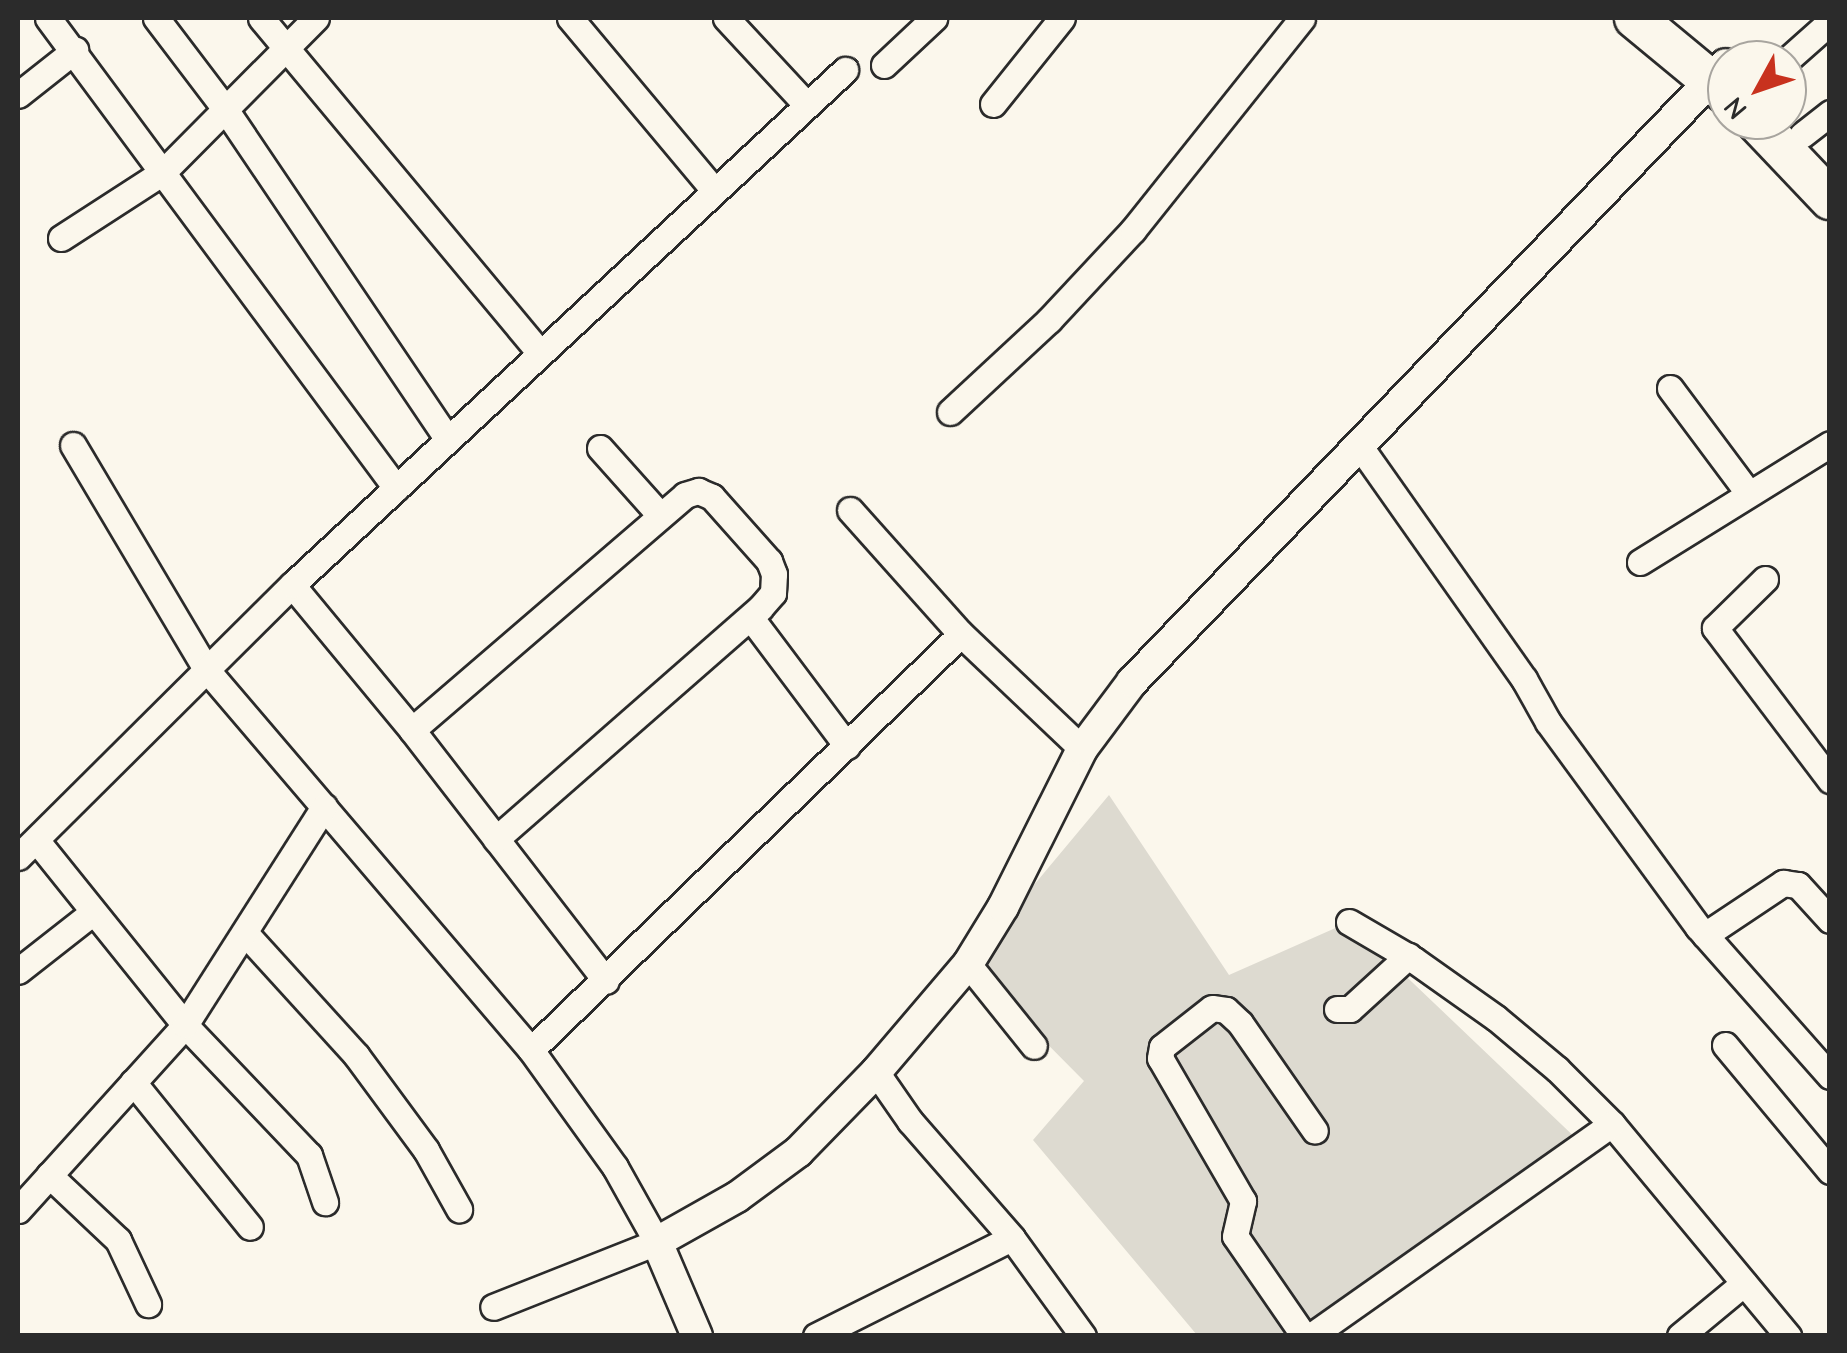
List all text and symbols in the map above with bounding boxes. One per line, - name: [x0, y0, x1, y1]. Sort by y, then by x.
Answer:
- north arrow: [1707, 40, 1807, 140]
- text: N: [1717, 91, 1754, 125]

